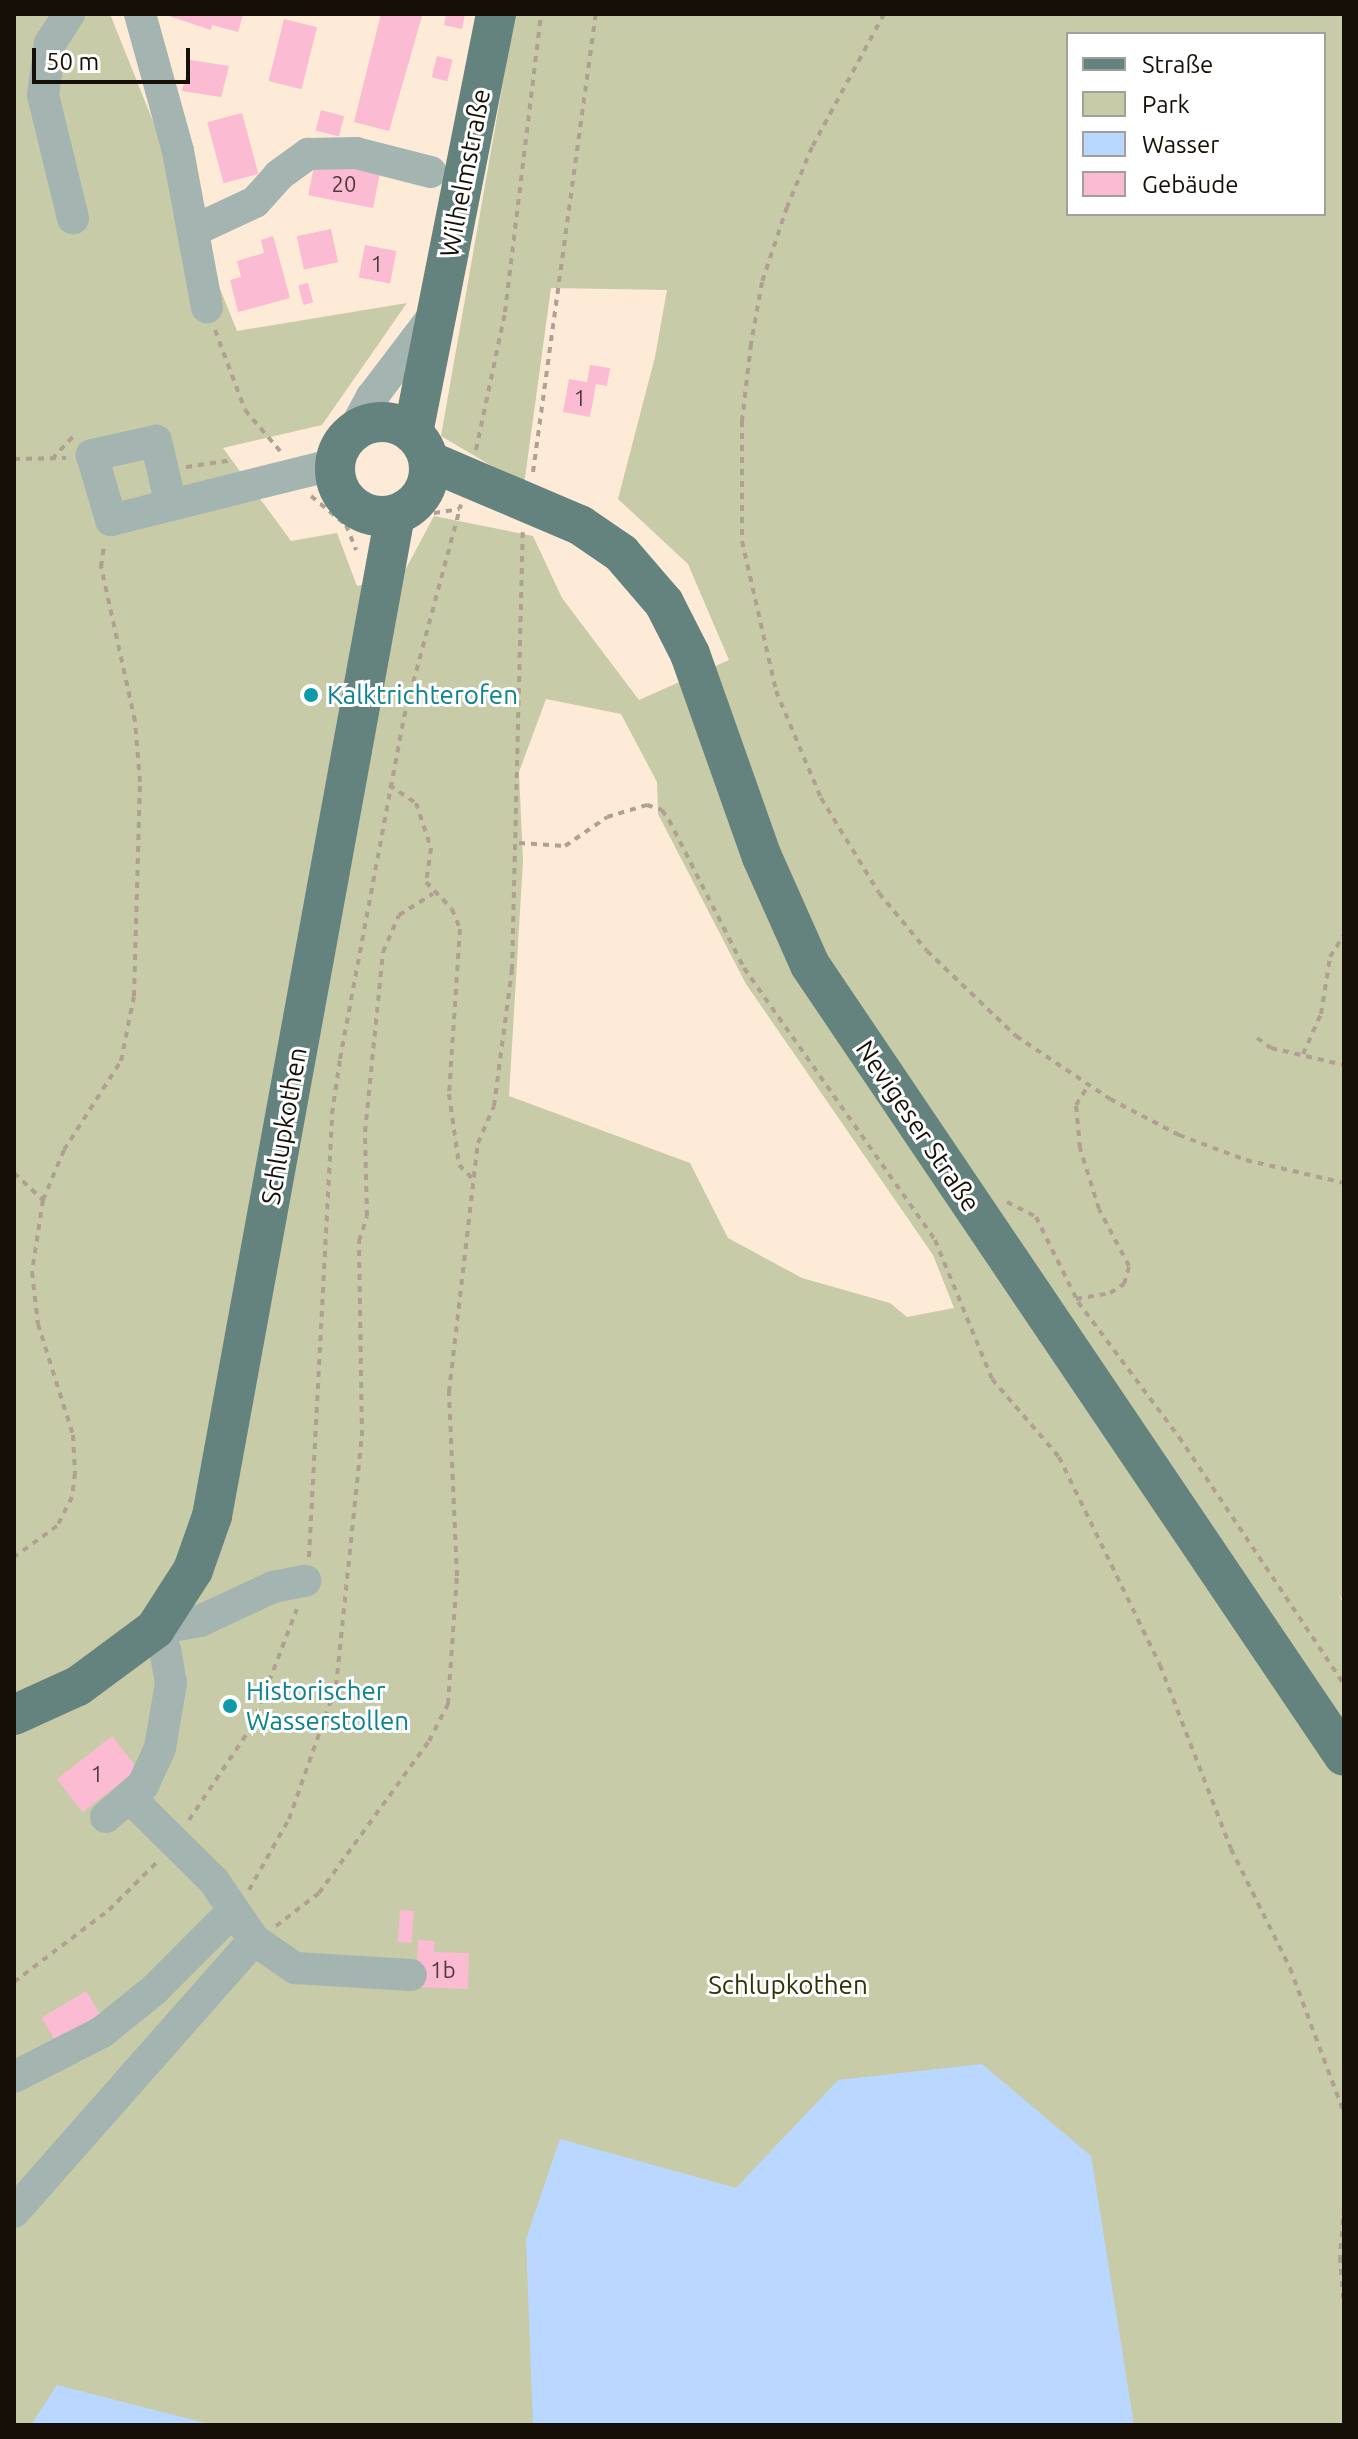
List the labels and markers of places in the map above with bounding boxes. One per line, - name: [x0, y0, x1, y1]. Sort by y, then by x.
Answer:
- place label: Kalktrichterofen: [327, 679, 518, 711]
- marker: Kalktrichterofen: [302, 686, 320, 704]
- place label: Historischer Wasserstollen: [246, 1675, 409, 1736]
- marker: Historischer Wasserstollen: [221, 1697, 239, 1715]

